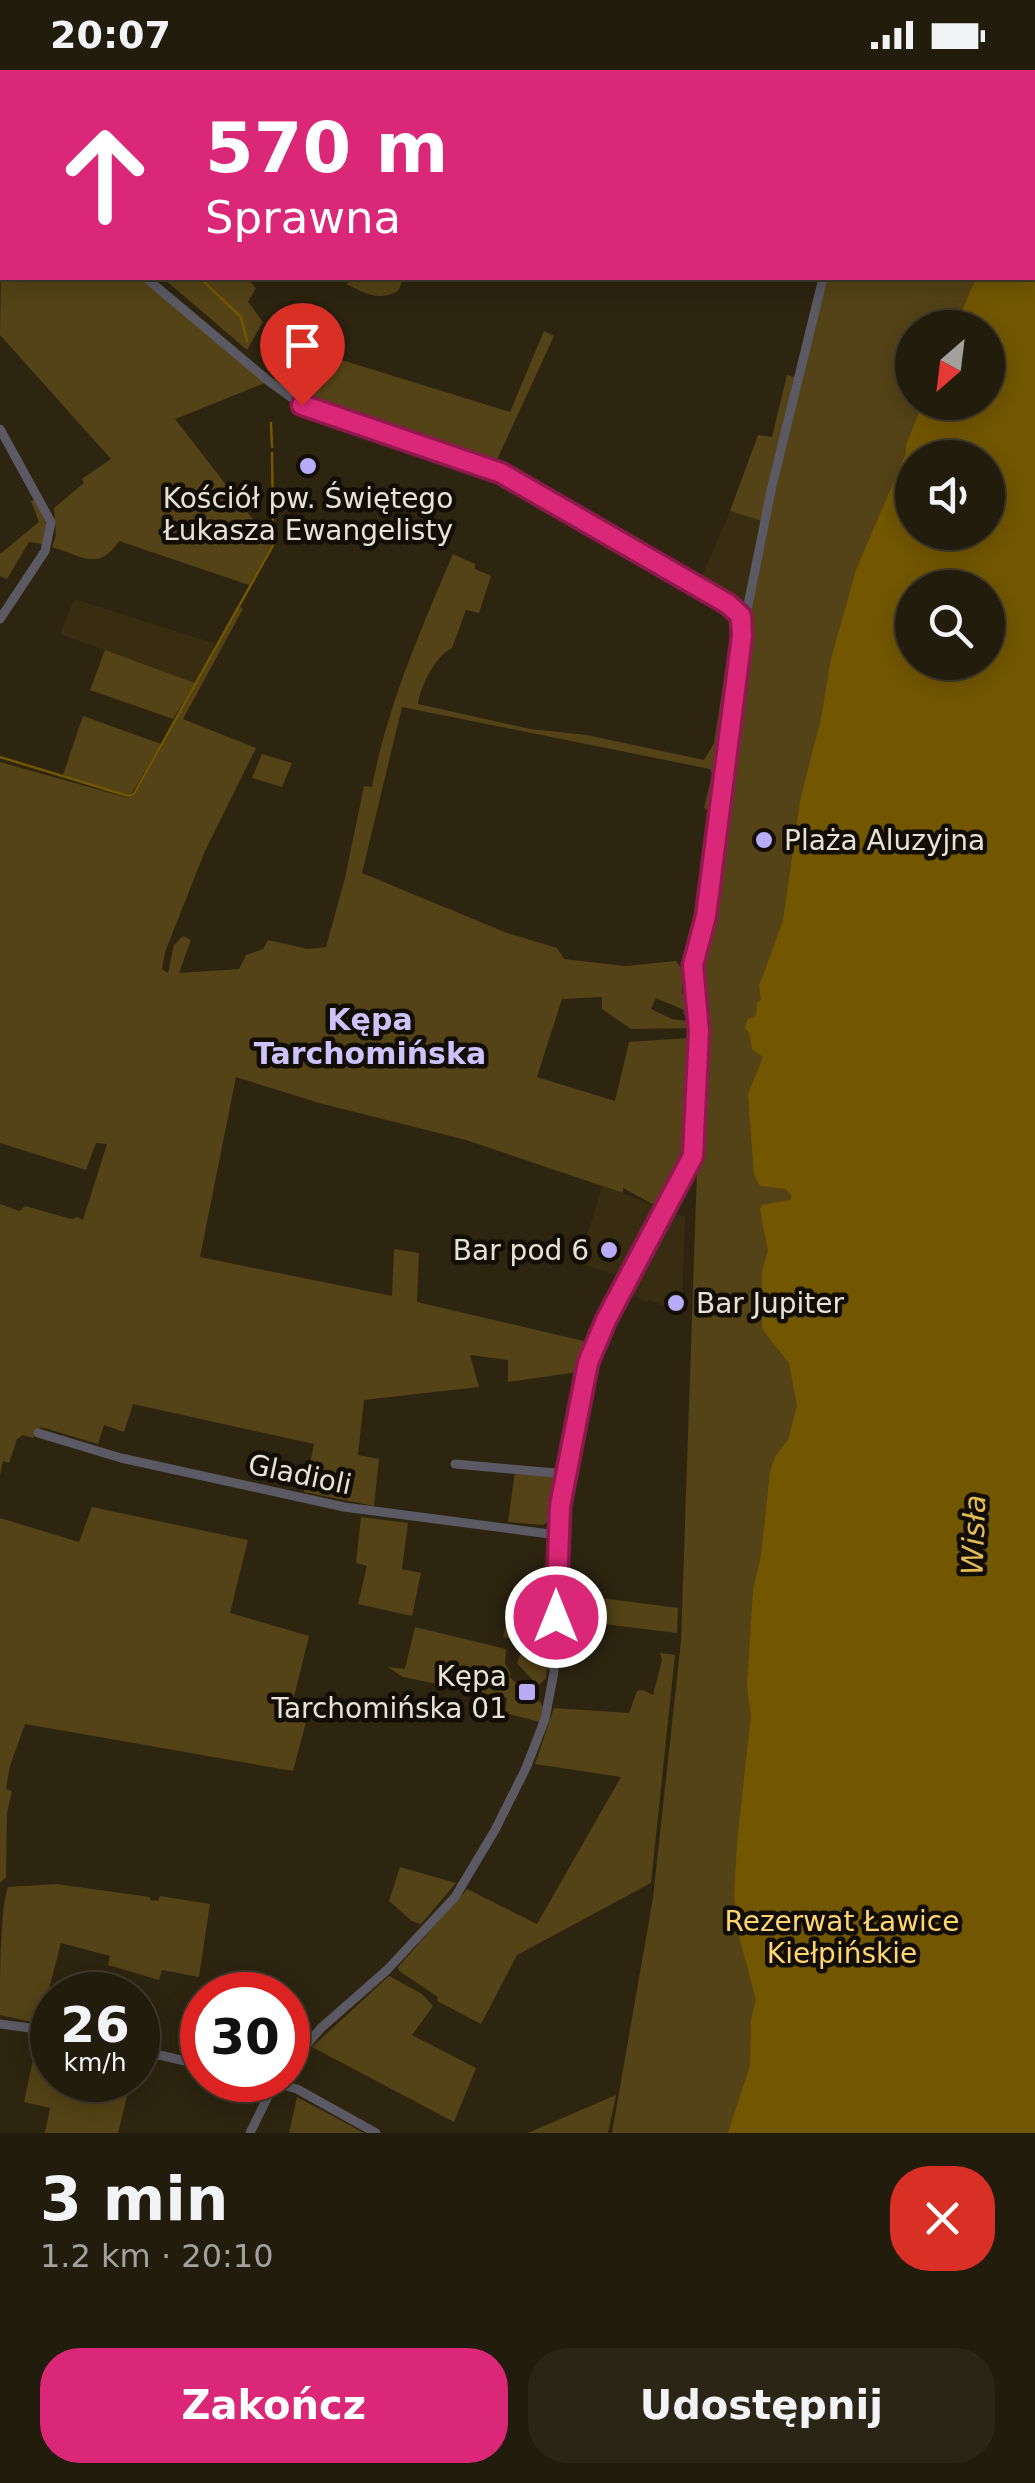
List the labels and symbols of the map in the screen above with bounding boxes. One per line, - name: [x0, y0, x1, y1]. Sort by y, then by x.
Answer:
- pin: [260, 303, 345, 406]
- north arrow: [895, 310, 1005, 420]
- marker: Kościół pw. Świętego Łukasza Ewangelisty: [297, 455, 319, 477]
- place label: Kościół pw. Świętego Łukasza Ewangelisty: [162, 481, 453, 547]
- place label: Plaża Aluzyjna: [784, 824, 985, 857]
- marker: Plaża Aluzyjna: [753, 829, 775, 851]
- district label: Kępa Tarchomińska: [254, 1002, 486, 1071]
- place label: Bar pod 6: [453, 1234, 589, 1267]
- marker: Bar pod 6: [598, 1239, 620, 1261]
- place label: Bar Jupiter: [696, 1287, 845, 1320]
- marker: Bar Jupiter: [665, 1292, 687, 1314]
- street label: Gladioli: [245, 1447, 355, 1502]
- water label: Wisła: [955, 1494, 992, 1576]
- position arrow: [504, 1565, 608, 1669]
- place label: Kępa Tarchomińska 01: [270, 1660, 507, 1725]
- marker: Kępa Tarchomińska 01: [516, 1681, 538, 1703]
- park label: Rezerwat Ławice Kiełpińskie: [725, 1905, 960, 1970]
- speed limit sign: 30: [180, 1972, 310, 2102]

